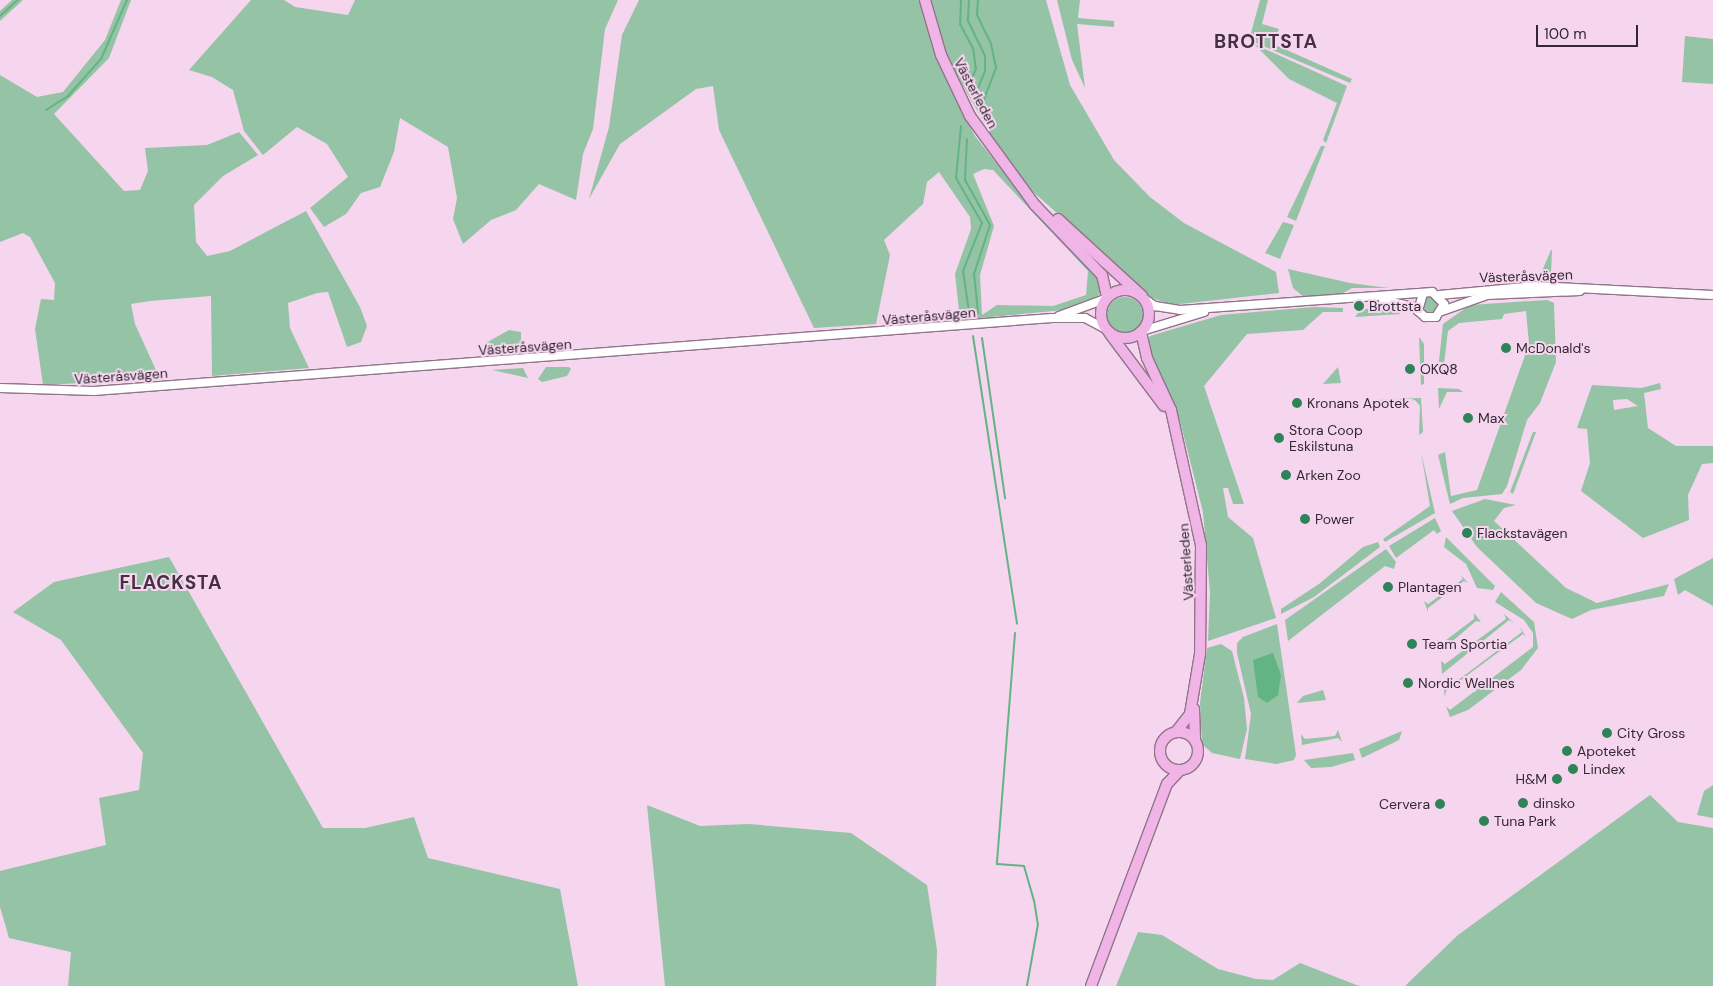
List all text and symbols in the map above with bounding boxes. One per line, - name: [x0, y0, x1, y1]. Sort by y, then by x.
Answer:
- scale bar: [1538, 15, 1640, 47]
- text: 100 m: [1544, 24, 1587, 44]
- district label: BROTTSTA: [1213, 31, 1319, 53]
- street label: Västerleden: [950, 55, 1002, 131]
- street label: Västeråsvägen: [1479, 266, 1573, 286]
- place label: Brottsta: [1369, 298, 1421, 314]
- marker: Brottsta: [1353, 300, 1365, 312]
- street label: Västeråsvägen: [882, 304, 976, 328]
- street label: Västeråsvägen: [478, 335, 572, 359]
- place label: McDonald's: [1516, 340, 1591, 356]
- marker: McDonald's: [1500, 342, 1512, 354]
- place label: OKQ8: [1420, 361, 1458, 377]
- marker: OKQ8: [1404, 363, 1416, 375]
- street label: Västeråsvägen: [74, 364, 168, 388]
- place label: Kronans Apotek: [1307, 395, 1409, 411]
- marker: Kronans Apotek: [1291, 397, 1303, 409]
- place label: Max: [1478, 410, 1504, 426]
- marker: Max: [1462, 412, 1474, 424]
- place label: Stora Coop Eskilstuna: [1289, 422, 1363, 454]
- marker: Stora Coop Eskilstuna: [1273, 432, 1285, 444]
- place label: Arken Zoo: [1296, 467, 1361, 483]
- marker: Arken Zoo: [1280, 469, 1292, 481]
- place label: Power: [1315, 511, 1354, 527]
- marker: Power: [1299, 513, 1311, 525]
- street label: Västerleden: [1175, 523, 1197, 601]
- place label: Flackstavägen: [1477, 525, 1568, 541]
- marker: Flackstavägen: [1461, 527, 1473, 539]
- district label: FLACKSTA: [118, 572, 224, 594]
- place label: Plantagen: [1398, 579, 1462, 595]
- marker: Plantagen: [1382, 581, 1394, 593]
- place label: Team Sportia: [1422, 636, 1507, 652]
- marker: Team Sportia: [1406, 638, 1418, 650]
- place label: Nordic Wellnes: [1418, 675, 1515, 691]
- marker: Nordic Wellnes: [1402, 677, 1414, 689]
- place label: City Gross: [1617, 725, 1685, 741]
- marker: City Gross: [1601, 727, 1613, 739]
- place label: Apoteket: [1577, 743, 1636, 759]
- marker: Apoteket: [1561, 745, 1573, 757]
- place label: Lindex: [1583, 761, 1625, 777]
- marker: Lindex: [1567, 763, 1579, 775]
- place label: H&M: [1515, 771, 1547, 787]
- marker: H&M: [1551, 773, 1563, 785]
- place label: dinsko: [1533, 795, 1575, 811]
- place label: Cervera: [1379, 796, 1430, 812]
- marker: dinsko: [1517, 797, 1529, 809]
- marker: Cervera: [1434, 798, 1446, 810]
- place label: Tuna Park: [1494, 813, 1556, 829]
- marker: Tuna Park: [1478, 815, 1490, 827]

